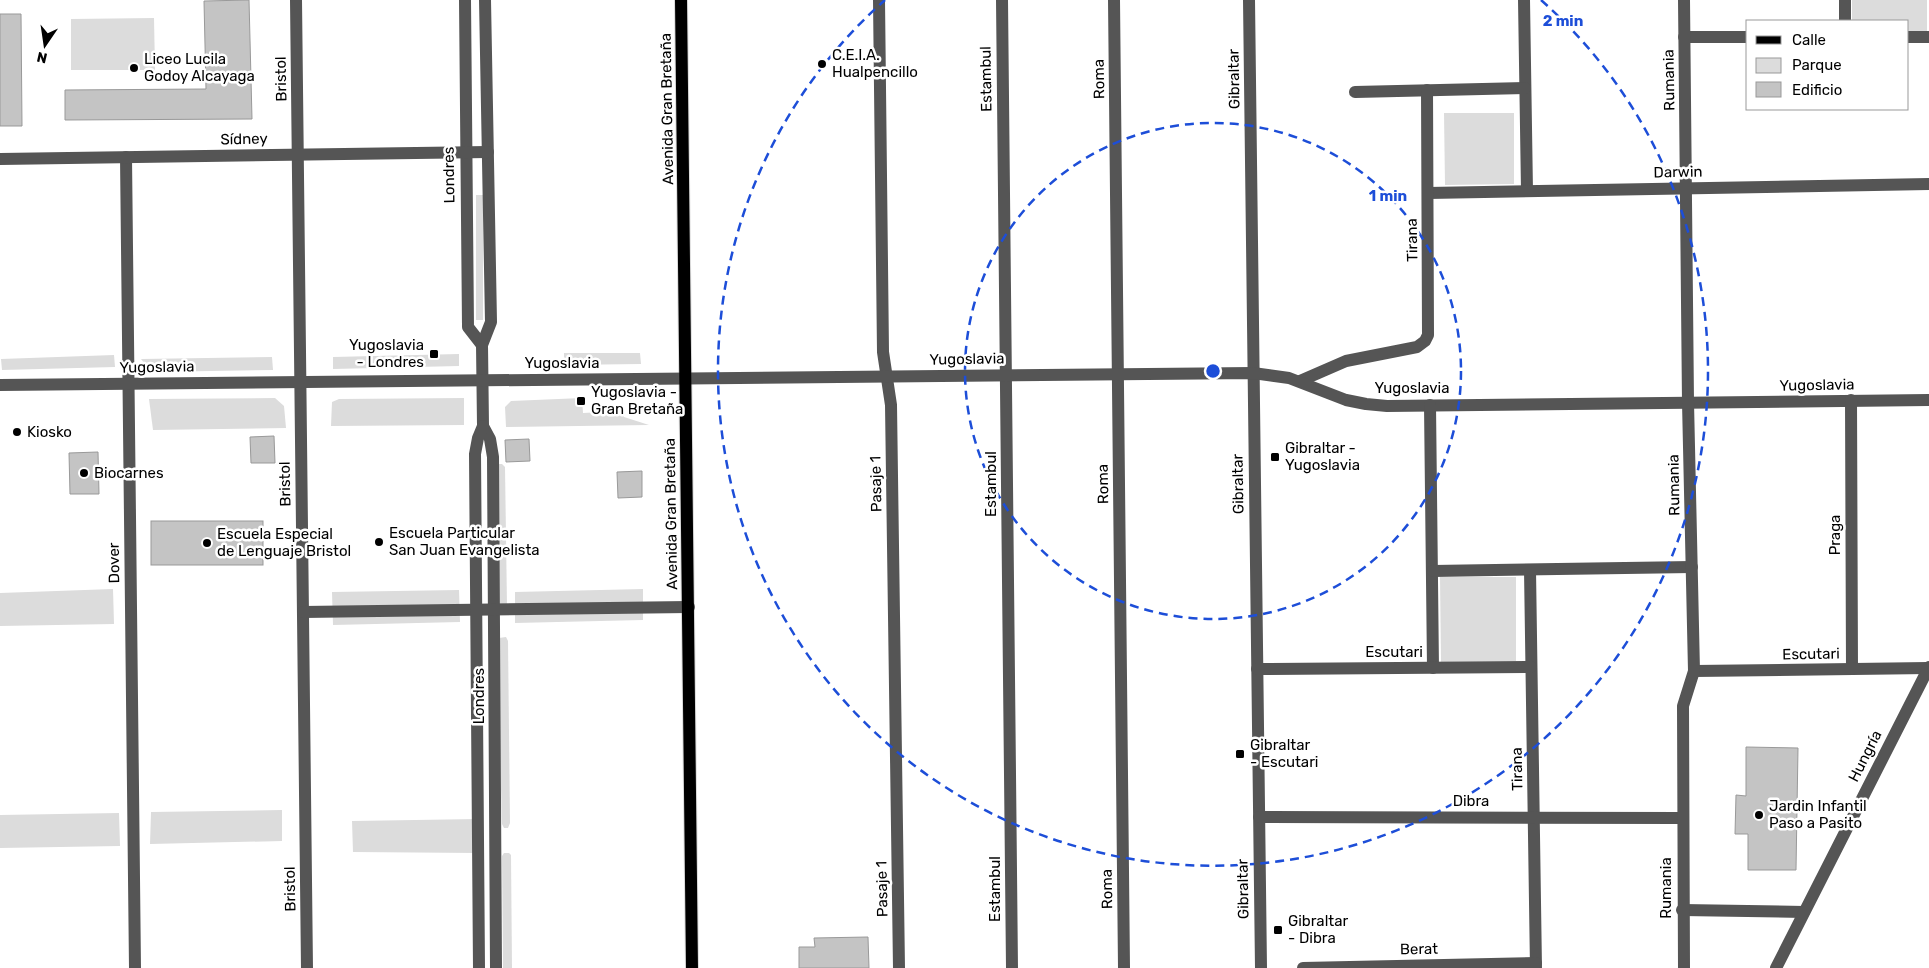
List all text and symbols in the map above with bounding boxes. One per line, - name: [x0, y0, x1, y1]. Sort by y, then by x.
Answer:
- text: 2 min: [1543, 12, 1583, 30]
- north arrow: [20, 20, 70, 70]
- legend: [1746, 20, 1909, 110]
- text: Calle: [1792, 31, 1826, 49]
- street label: Avenida Gran Bretaña: [657, 33, 677, 185]
- place label: C.E.I.A. Hualpencillo: [832, 46, 918, 81]
- street label: Estambul: [976, 46, 996, 112]
- text: N: [35, 48, 49, 67]
- street label: Gibraltar: [1224, 48, 1244, 109]
- street label: Rumania: [1659, 49, 1679, 111]
- place label: Liceo Lucila Godoy Alcayaga: [144, 50, 255, 85]
- street label: Bristol: [272, 56, 290, 102]
- text: Parque: [1792, 56, 1842, 74]
- marker: C.E.I.A. Hualpencillo: [816, 58, 828, 70]
- street label: Roma: [1090, 59, 1108, 99]
- marker: Liceo Lucila Godoy Alcayaga: [128, 62, 140, 74]
- text: Edificio: [1792, 81, 1842, 99]
- street label: Sídney: [220, 130, 268, 148]
- street label: Londres: [440, 146, 458, 203]
- street label: Darwin: [1653, 163, 1703, 181]
- text: 1 min: [1369, 187, 1407, 205]
- street label: Tirana: [1403, 218, 1421, 262]
- place label: Yugoslavia - Londres: [349, 336, 424, 371]
- marker: Yugoslavia - Londres: [428, 348, 440, 360]
- street label: Yugoslavia: [929, 349, 1005, 369]
- street label: Yugoslavia: [525, 354, 599, 372]
- street label: Yugoslavia: [119, 357, 195, 377]
- centre of rings: [1204, 362, 1222, 380]
- street label: Yugoslavia: [1779, 375, 1855, 395]
- street label: Yugoslavia: [1375, 379, 1449, 397]
- place label: Yugoslavia - Gran Bretaña: [591, 383, 683, 418]
- marker: Yugoslavia - Gran Bretaña: [575, 395, 587, 407]
- place label: Kiosko: [27, 423, 72, 441]
- marker: Kiosko: [11, 426, 23, 438]
- street label: Avenida Gran Bretaña: [661, 438, 681, 590]
- place label: Gibraltar - Yugoslavia: [1285, 439, 1360, 474]
- street label: Estambul: [982, 451, 1000, 517]
- marker: Gibraltar - Yugoslavia: [1269, 451, 1281, 463]
- street label: Gibraltar: [1228, 453, 1248, 514]
- street label: Rumania: [1664, 454, 1684, 516]
- street label: Pasaje 1: [867, 456, 885, 512]
- street label: Bristol: [276, 461, 294, 507]
- place label: Biocarnes: [94, 464, 164, 482]
- street label: Roma: [1094, 464, 1112, 504]
- marker: Biocarnes: [78, 467, 90, 479]
- street label: Praga: [1826, 515, 1844, 555]
- place label: Escuela Particular San Juan Evangelista: [389, 524, 540, 559]
- place label: Escuela Especial de Lenguaje Bristol: [217, 525, 351, 560]
- marker: Escuela Particular San Juan Evangelista: [373, 536, 385, 548]
- marker: Escuela Especial de Lenguaje Bristol: [201, 537, 213, 549]
- street label: Dover: [105, 542, 123, 584]
- street label: Escutari: [1365, 643, 1423, 661]
- street label: Escutari: [1782, 644, 1840, 664]
- street label: Londres: [470, 667, 488, 724]
- street label: Hungría: [1844, 727, 1886, 785]
- place label: Gibraltar - Escutari: [1250, 736, 1318, 771]
- street label: Tirana: [1508, 747, 1526, 791]
- marker: Gibraltar - Escutari: [1234, 748, 1246, 760]
- street label: Dibra: [1453, 792, 1489, 810]
- place label: Jardin Infantil Paso a Pasito: [1769, 797, 1867, 832]
- marker: Jardin Infantil Paso a Pasito: [1753, 809, 1765, 821]
- street label: Estambul: [986, 856, 1004, 922]
- street label: Rumania: [1657, 857, 1675, 919]
- street label: Gibraltar: [1233, 858, 1253, 919]
- street label: Pasaje 1: [873, 861, 891, 917]
- street label: Bristol: [281, 866, 299, 912]
- street label: Roma: [1098, 869, 1116, 909]
- place label: Gibraltar - Dibra: [1288, 912, 1348, 947]
- marker: Gibraltar - Dibra: [1272, 924, 1284, 936]
- street label: Berat: [1400, 940, 1438, 958]

